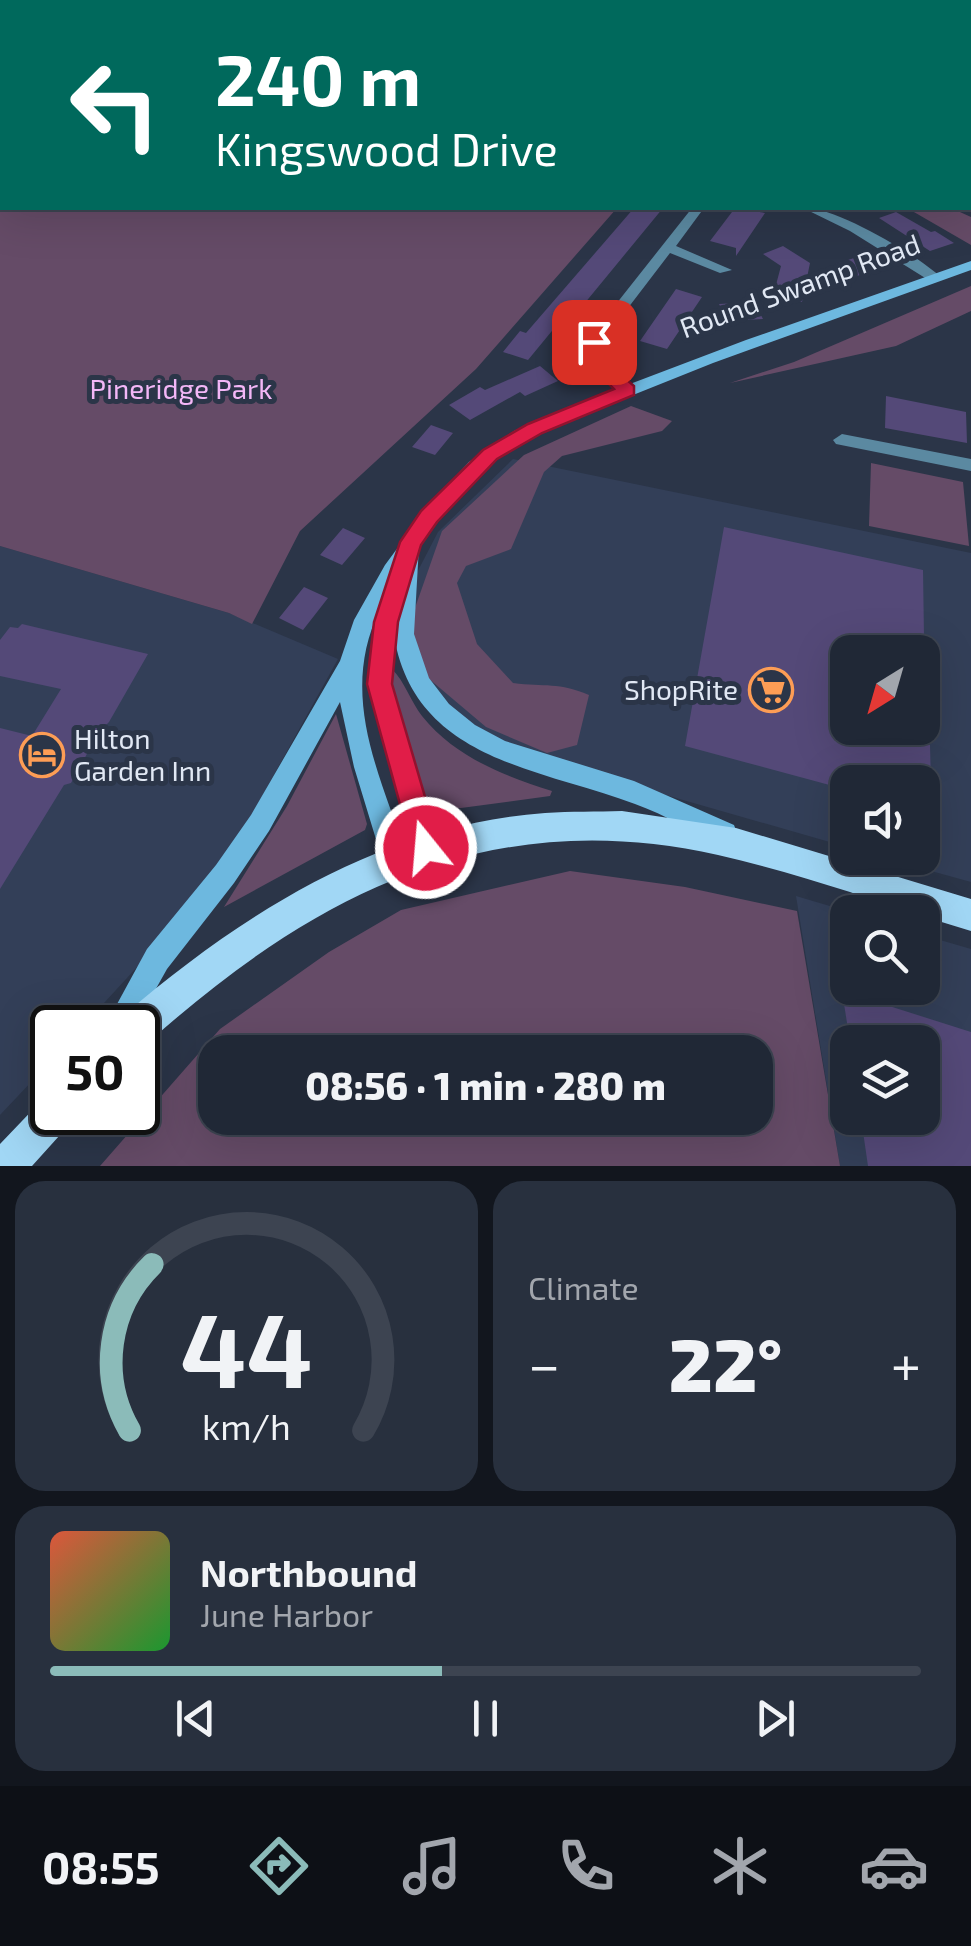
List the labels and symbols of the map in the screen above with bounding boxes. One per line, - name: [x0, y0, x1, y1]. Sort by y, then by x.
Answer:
- street label: Round Swamp Road: [675, 226, 924, 344]
- pin: [552, 300, 637, 385]
- park label: Pineridge Park: [89, 371, 273, 405]
- north arrow: [830, 635, 940, 745]
- supermarket icon: ShopRite: [748, 667, 794, 713]
- place label: ShopRite: [624, 672, 738, 706]
- place label: Hilton Garden Inn: [74, 721, 211, 787]
- hotel icon: Hilton Garden Inn: [19, 732, 65, 778]
- position arrow: [374, 796, 478, 900]
- speed limit sign: 50: [30, 1005, 160, 1135]

